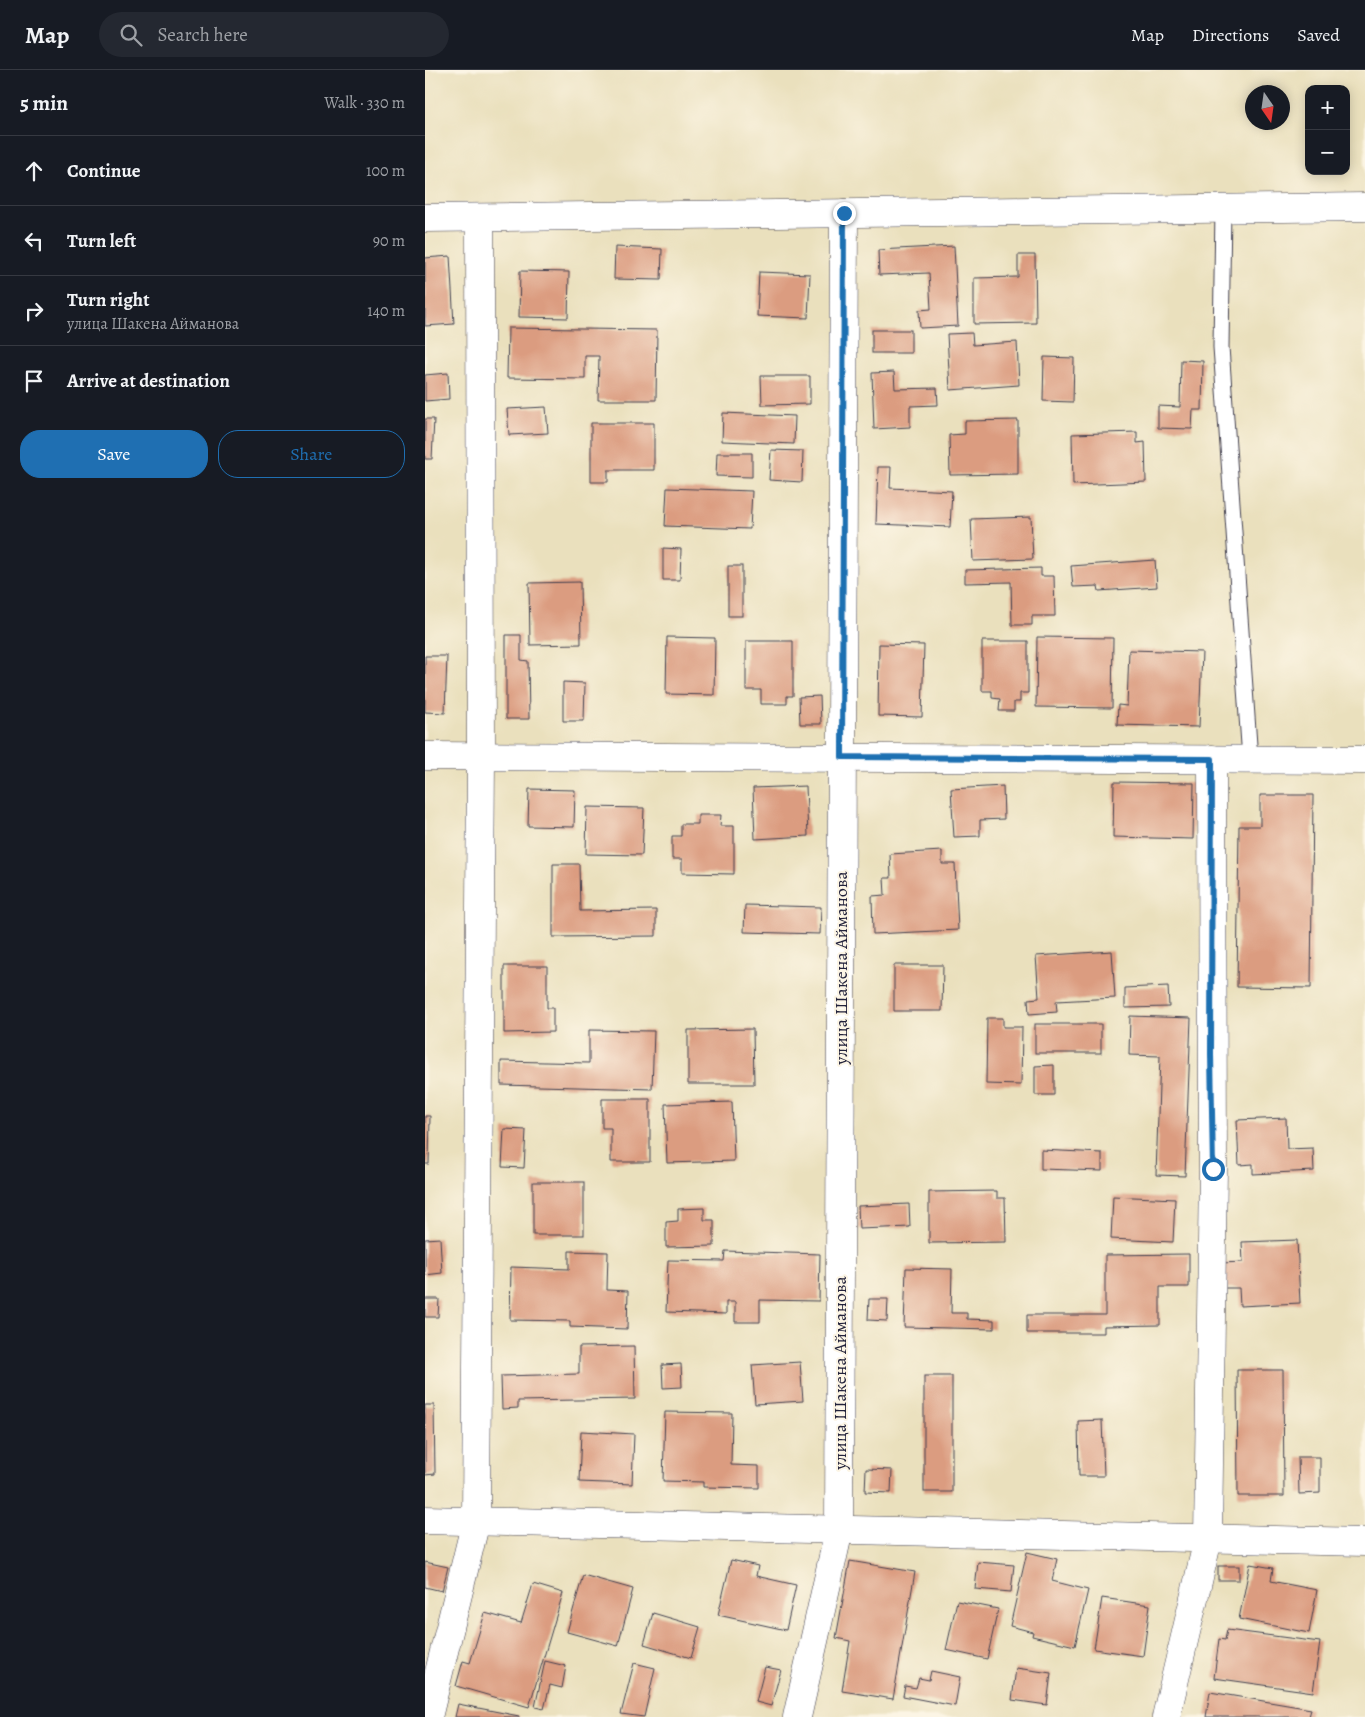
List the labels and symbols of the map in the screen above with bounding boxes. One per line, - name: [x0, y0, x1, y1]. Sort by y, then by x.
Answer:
- north arrow: [1245, 85, 1290, 130]
- route end: [833, 202, 856, 225]
- street label: улица Шакена Айманова: [829, 870, 853, 1066]
- route start: [1202, 1158, 1225, 1181]
- street label: улица Шакена Айманова: [828, 1275, 852, 1471]

